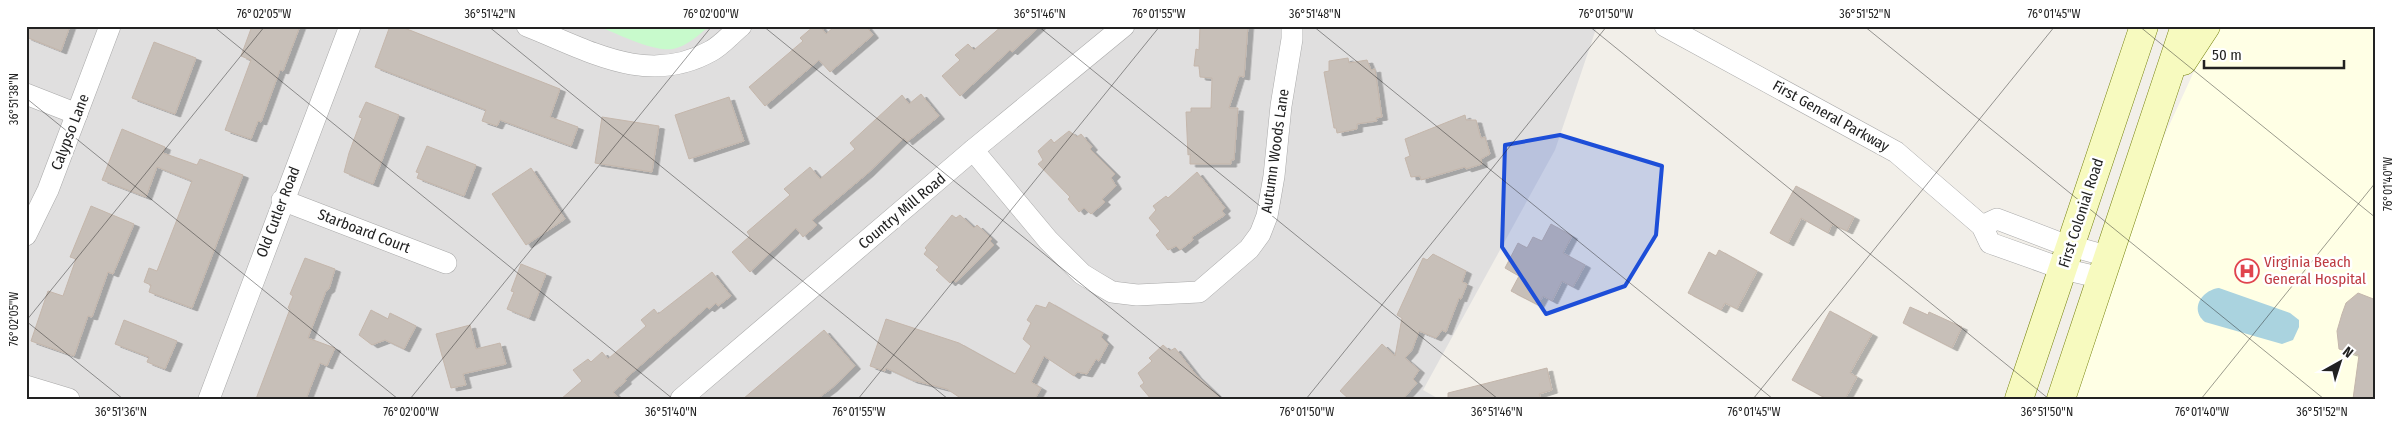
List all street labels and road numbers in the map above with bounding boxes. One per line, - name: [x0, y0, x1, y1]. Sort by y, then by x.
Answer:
- street label: First General Parkway: [1770, 76, 1893, 156]
- street label: Autumn Woods Lane: [1257, 88, 1293, 214]
- street label: Calypso Lane: [47, 91, 93, 173]
- street label: First Colonial Road: [2055, 156, 2107, 270]
- street label: Old Cutler Road: [252, 164, 304, 260]
- street label: Country Mill Road: [855, 169, 949, 253]
- street label: Starboard Court: [315, 205, 413, 257]

